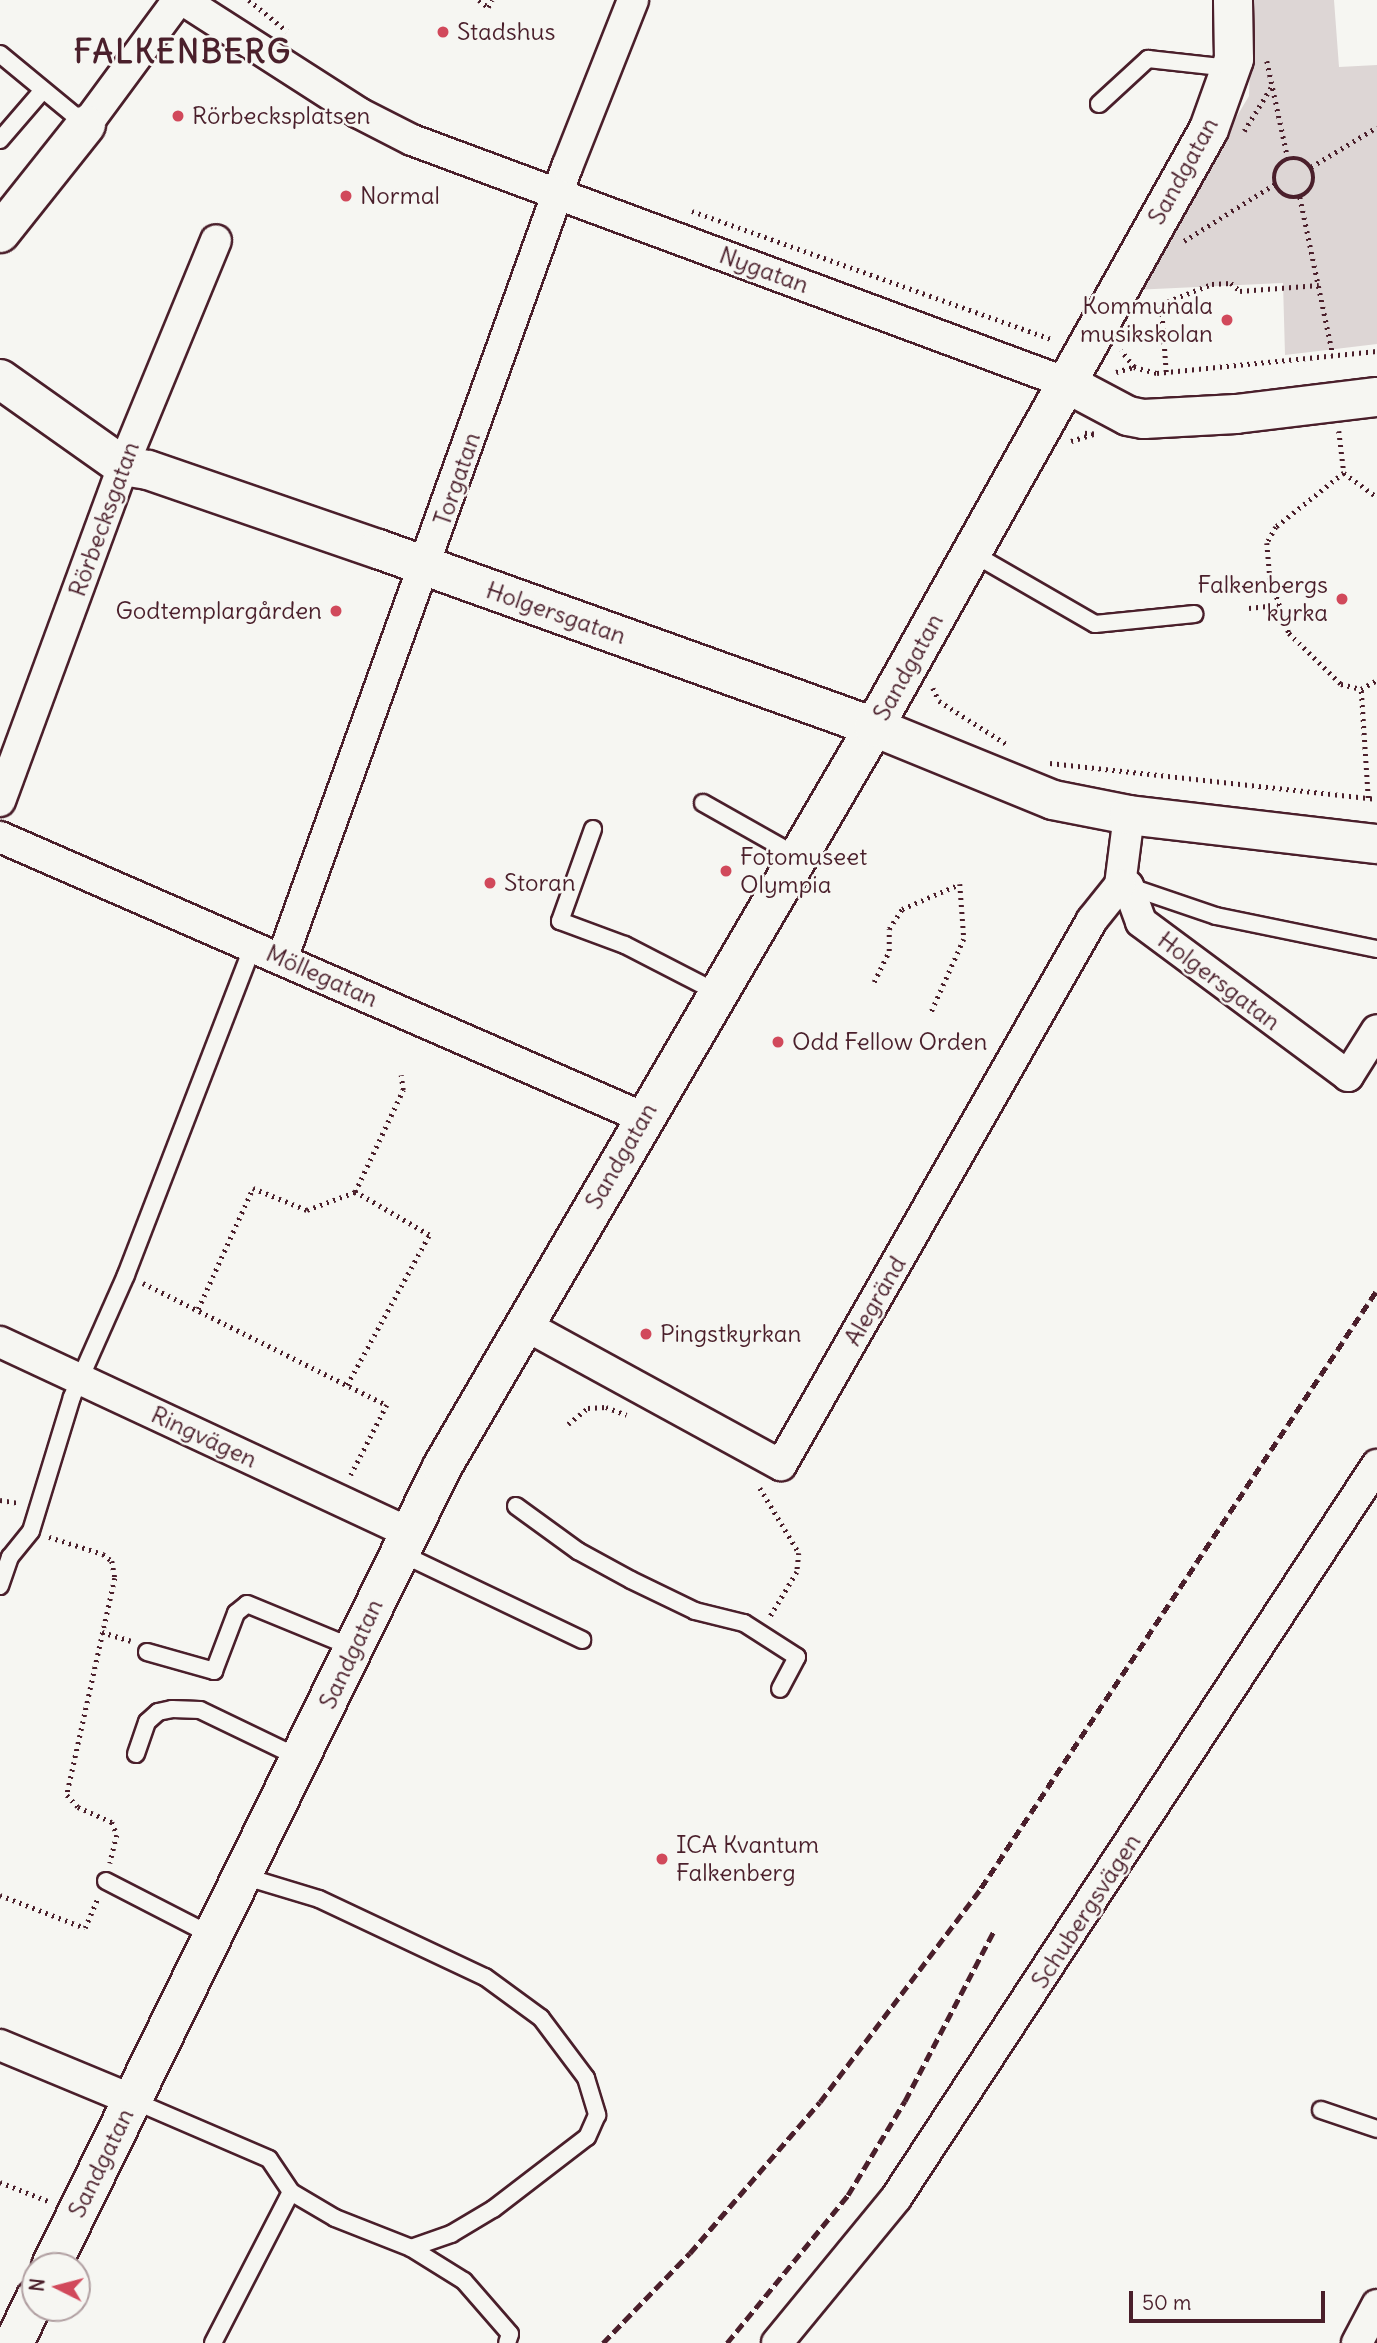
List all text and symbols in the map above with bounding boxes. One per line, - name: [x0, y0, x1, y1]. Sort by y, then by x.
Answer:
- place label: Stadshus: [457, 18, 555, 46]
- marker: Stadshus: [435, 24, 451, 40]
- district label: FALKENBERG: [75, 33, 291, 71]
- place label: Rörbecksplatsen: [192, 102, 371, 130]
- marker: Rörbecksplatsen: [170, 108, 186, 124]
- street label: Sandgatan: [1142, 112, 1224, 230]
- place label: Normal: [360, 182, 440, 210]
- marker: Normal: [338, 188, 354, 204]
- street label: Nygatan: [715, 241, 813, 299]
- place label: Kommunala musikskolan: [1080, 292, 1213, 348]
- marker: Kommunala musikskolan: [1219, 312, 1235, 328]
- street label: Torgatan: [428, 429, 486, 529]
- street label: Rörbecksgatan: [63, 438, 145, 600]
- place label: Falkenbergs kyrka: [1198, 571, 1328, 627]
- street label: Holgersgatan: [482, 576, 630, 650]
- marker: Falkenbergs kyrka: [1334, 591, 1350, 607]
- place label: Godtemplargården: [116, 597, 322, 625]
- marker: Godtemplargården: [328, 603, 344, 619]
- street label: Sandgatan: [867, 608, 949, 726]
- place label: Fotomuseet Olympia: [740, 843, 867, 899]
- marker: Fotomuseet Olympia: [718, 863, 734, 879]
- place label: Storan: [504, 869, 576, 897]
- marker: Storan: [482, 875, 498, 891]
- street label: Holgersgatan: [1152, 926, 1286, 1036]
- street label: Möllegatan: [262, 939, 382, 1013]
- place label: Odd Fellow Orden: [792, 1028, 987, 1056]
- marker: Odd Fellow Orden: [770, 1034, 786, 1050]
- street label: Sandgatan: [579, 1098, 663, 1214]
- street label: Alegränd: [838, 1251, 912, 1351]
- place label: Pingstkyrkan: [660, 1320, 801, 1348]
- marker: Pingstkyrkan: [638, 1326, 654, 1342]
- street label: Ringvägen: [147, 1400, 261, 1474]
- street label: Sandgatan: [313, 1595, 389, 1713]
- street label: Schubergsvägen: [1025, 1828, 1147, 1994]
- place label: ICA Kvantum Falkenberg: [676, 1831, 819, 1887]
- marker: ICA Kvantum Falkenberg: [654, 1851, 670, 1867]
- street label: Sandgatan: [62, 2104, 140, 2222]
- north arrow: [21, 2252, 91, 2322]
- scale bar: [1132, 2276, 1328, 2320]
- text: N: [24, 2277, 50, 2293]
- text: 50 m: [1142, 2289, 1191, 2316]

